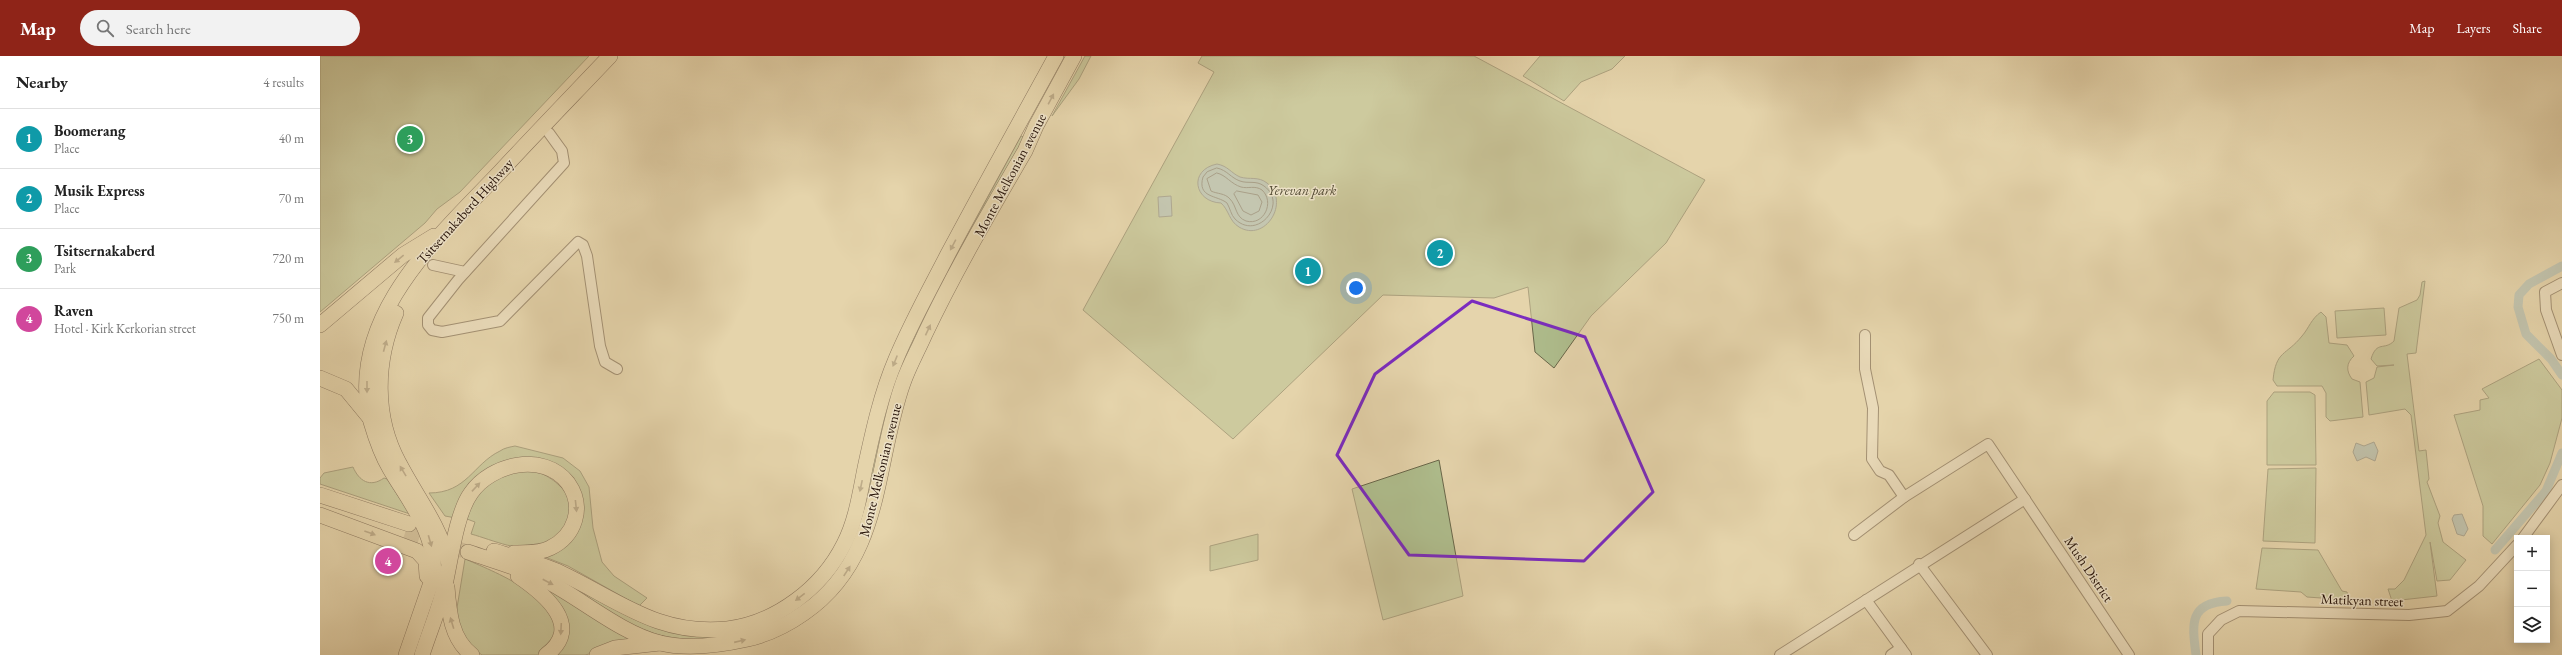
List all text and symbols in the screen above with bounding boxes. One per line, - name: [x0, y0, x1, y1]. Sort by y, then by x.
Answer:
- search box: [80, 10, 360, 46]
- text: Map: [20, 16, 56, 41]
- icon: search: [94, 17, 116, 39]
- text: Search here: [126, 19, 191, 38]
- text: Map: [2409, 19, 2434, 37]
- text: Layers: [2456, 19, 2491, 37]
- text: Share: [2513, 19, 2542, 37]
- text: Nearby: [16, 71, 68, 93]
- text: 4 results: [263, 74, 304, 91]
- one-way arrow: [1048, 93, 1054, 105]
- street label: Monte Melkonian avenue: [970, 110, 1050, 240]
- text: Boomerang: [54, 121, 126, 140]
- pin: 3: [397, 124, 423, 154]
- text: 1: [26, 130, 32, 147]
- text: 40 m: [279, 130, 304, 147]
- text: Place: [54, 140, 80, 157]
- street label: Tsitsernakaberd Highway: [413, 154, 518, 268]
- text: Musik Express: [54, 181, 145, 200]
- park label: Yerevan park: [1268, 181, 1337, 199]
- text: 2: [26, 190, 32, 207]
- text: 70 m: [279, 190, 304, 207]
- text: Place: [54, 200, 80, 217]
- pin: 2: [1427, 238, 1453, 268]
- one-way arrow: [950, 239, 957, 250]
- text: Tsitsernakaberd: [54, 241, 155, 260]
- text: 3: [26, 250, 32, 267]
- text: 720 m: [273, 250, 304, 267]
- one-way arrow: [394, 254, 405, 263]
- pin: 1: [1295, 256, 1321, 286]
- text: Park: [54, 260, 76, 277]
- your location: [1346, 278, 1366, 298]
- text: Raven: [54, 301, 93, 320]
- text: 4: [26, 310, 32, 327]
- text: 750 m: [273, 310, 304, 327]
- text: Hotel · Kirk Kerkorian street: [54, 320, 196, 337]
- one-way arrow: [925, 324, 931, 335]
- one-way arrow: [383, 339, 389, 352]
- one-way arrow: [892, 355, 899, 367]
- one-way arrow: [364, 381, 370, 394]
- street label: Monte Melkonian avenue: [855, 401, 905, 539]
- one-way arrow: [399, 466, 407, 476]
- one-way arrow: [858, 480, 864, 492]
- one-way arrow: [471, 482, 480, 492]
- one-way arrow: [573, 500, 580, 513]
- one-way arrow: [364, 531, 376, 537]
- street label: Mush District: [2060, 533, 2118, 606]
- one-way arrow: [427, 534, 433, 547]
- map controls: [2514, 535, 2550, 643]
- button: +: [2514, 535, 2550, 571]
- pin: 4: [375, 546, 401, 576]
- one-way arrow: [843, 565, 850, 577]
- button: −: [2514, 571, 2550, 607]
- one-way arrow: [542, 579, 554, 586]
- street label: Matikyan street: [2320, 590, 2404, 610]
- one-way arrow: [795, 592, 806, 601]
- button: layers: [2514, 607, 2550, 643]
- one-way arrow: [449, 616, 455, 628]
- one-way arrow: [557, 623, 564, 636]
- one-way arrow: [734, 637, 746, 643]

